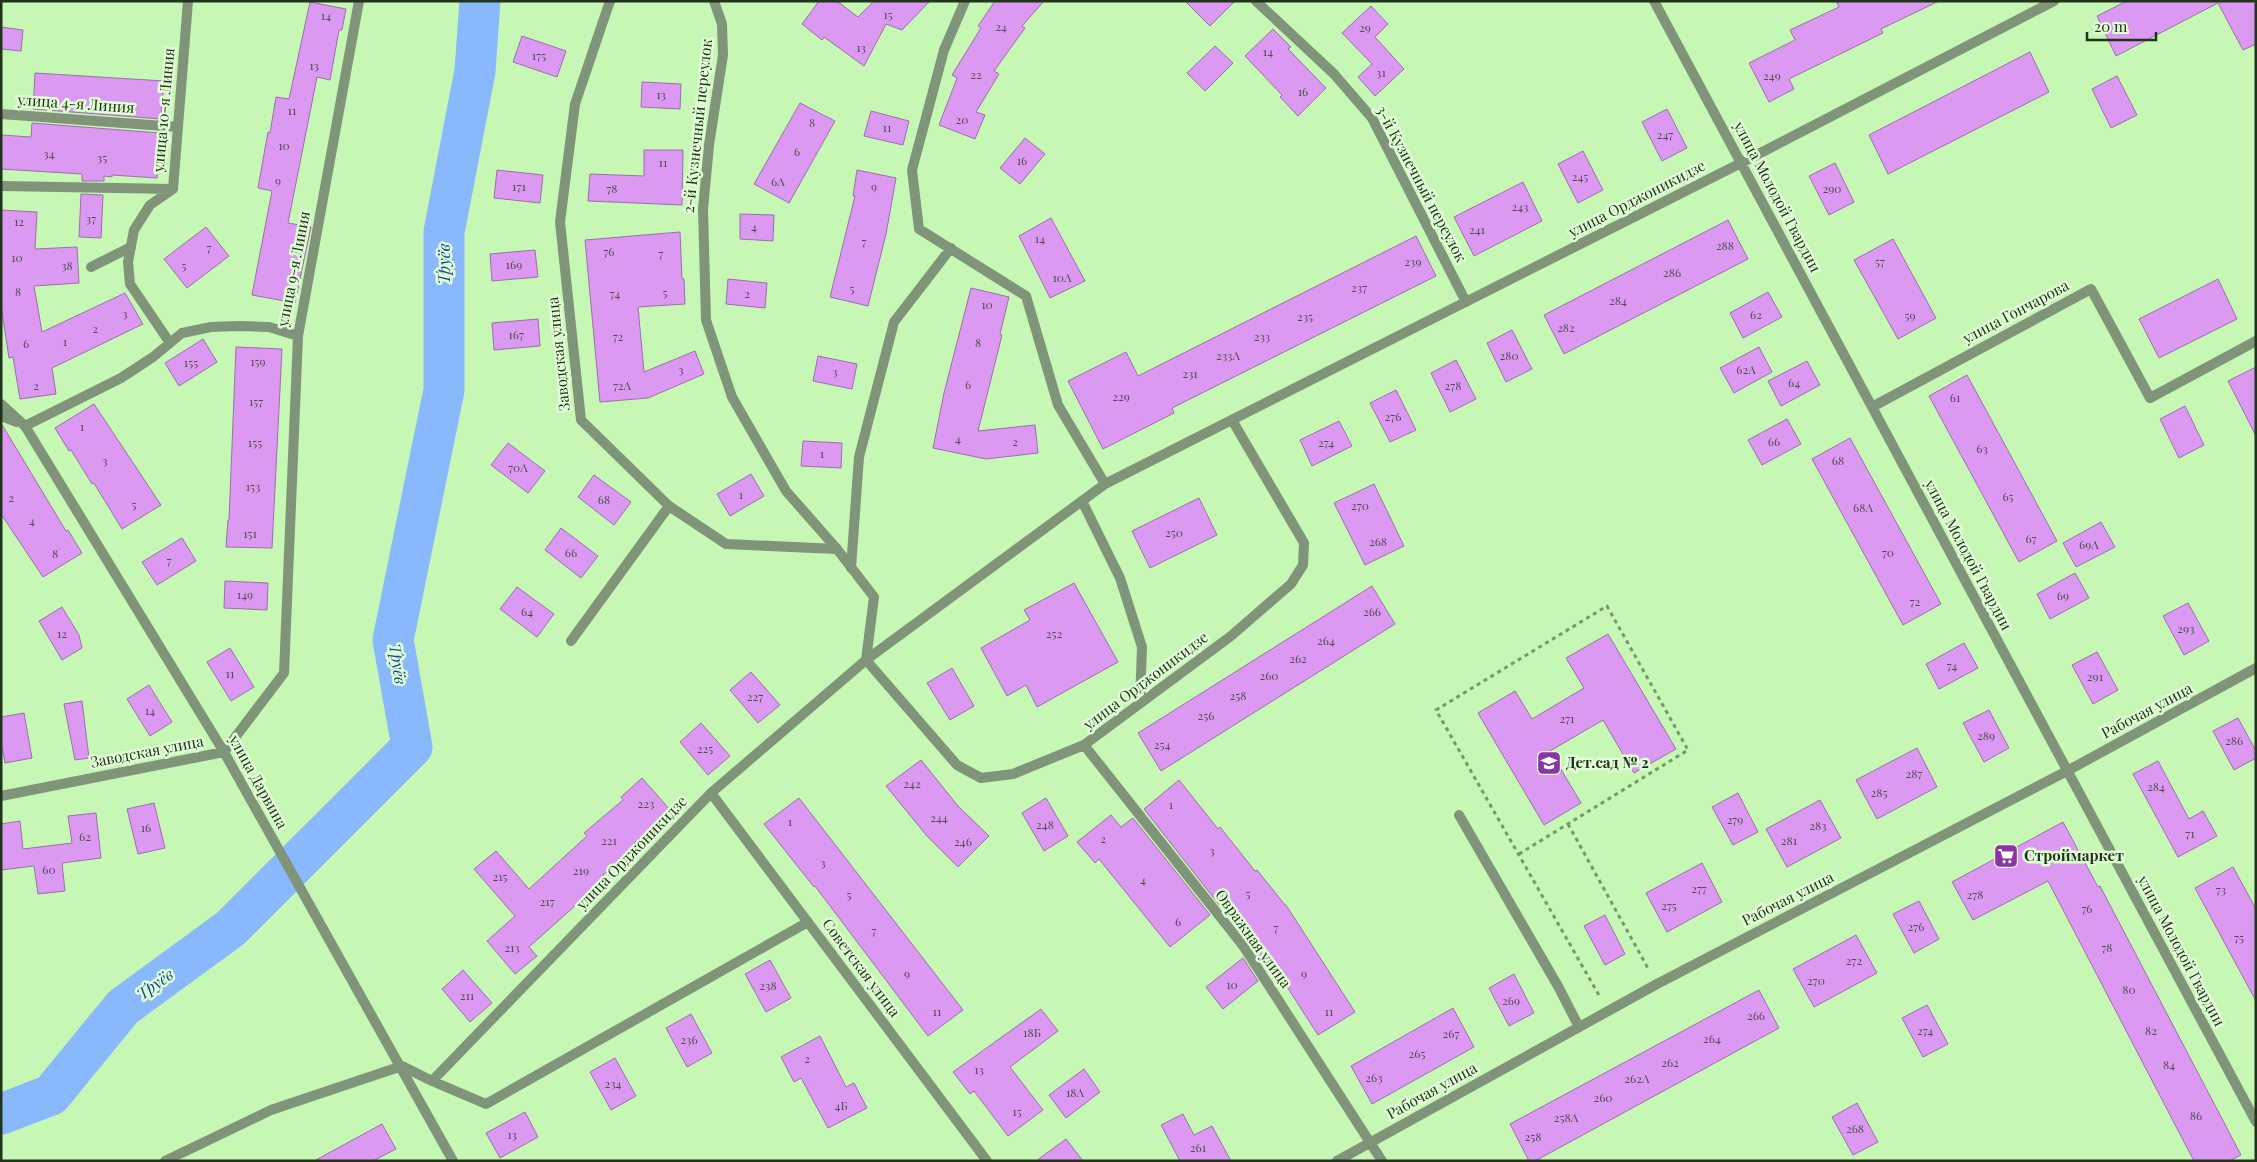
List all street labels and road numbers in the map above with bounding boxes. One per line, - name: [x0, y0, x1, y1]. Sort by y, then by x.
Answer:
- street label: 2-й Кузнечный переулок: [678, 37, 716, 214]
- street label: улица 10-я Линия: [148, 47, 178, 174]
- street label: улица 4-я Линия: [16, 89, 135, 117]
- street label: 3-й Кузнечный переулок: [1372, 102, 1472, 266]
- street label: улица Молодой Гвардии: [1729, 117, 1826, 275]
- street label: улица Орджоникидзе: [1564, 155, 1708, 242]
- street label: улица 9-я Линия: [272, 209, 314, 329]
- street label: улица Гончарова: [1958, 274, 2073, 348]
- street label: Заводская улица: [542, 295, 574, 412]
- street label: улица Молодой Гвардии: [1920, 475, 2017, 633]
- street label: улица Орджоникидзе: [1078, 627, 1212, 734]
- street label: Рабочая улица: [2097, 677, 2196, 743]
- street label: Заводская улица: [89, 730, 206, 772]
- street label: улица Дарвина: [224, 730, 293, 832]
- street label: улица Орджоникидзе: [571, 791, 691, 914]
- street label: Рабочая улица: [1738, 866, 1837, 930]
- street label: улица Молодой Гвардии: [2133, 871, 2230, 1029]
- street label: Овражная улица: [1211, 885, 1297, 992]
- street label: Советская улица: [818, 914, 906, 1021]
- street label: Рабочая улица: [1383, 1057, 1481, 1123]

